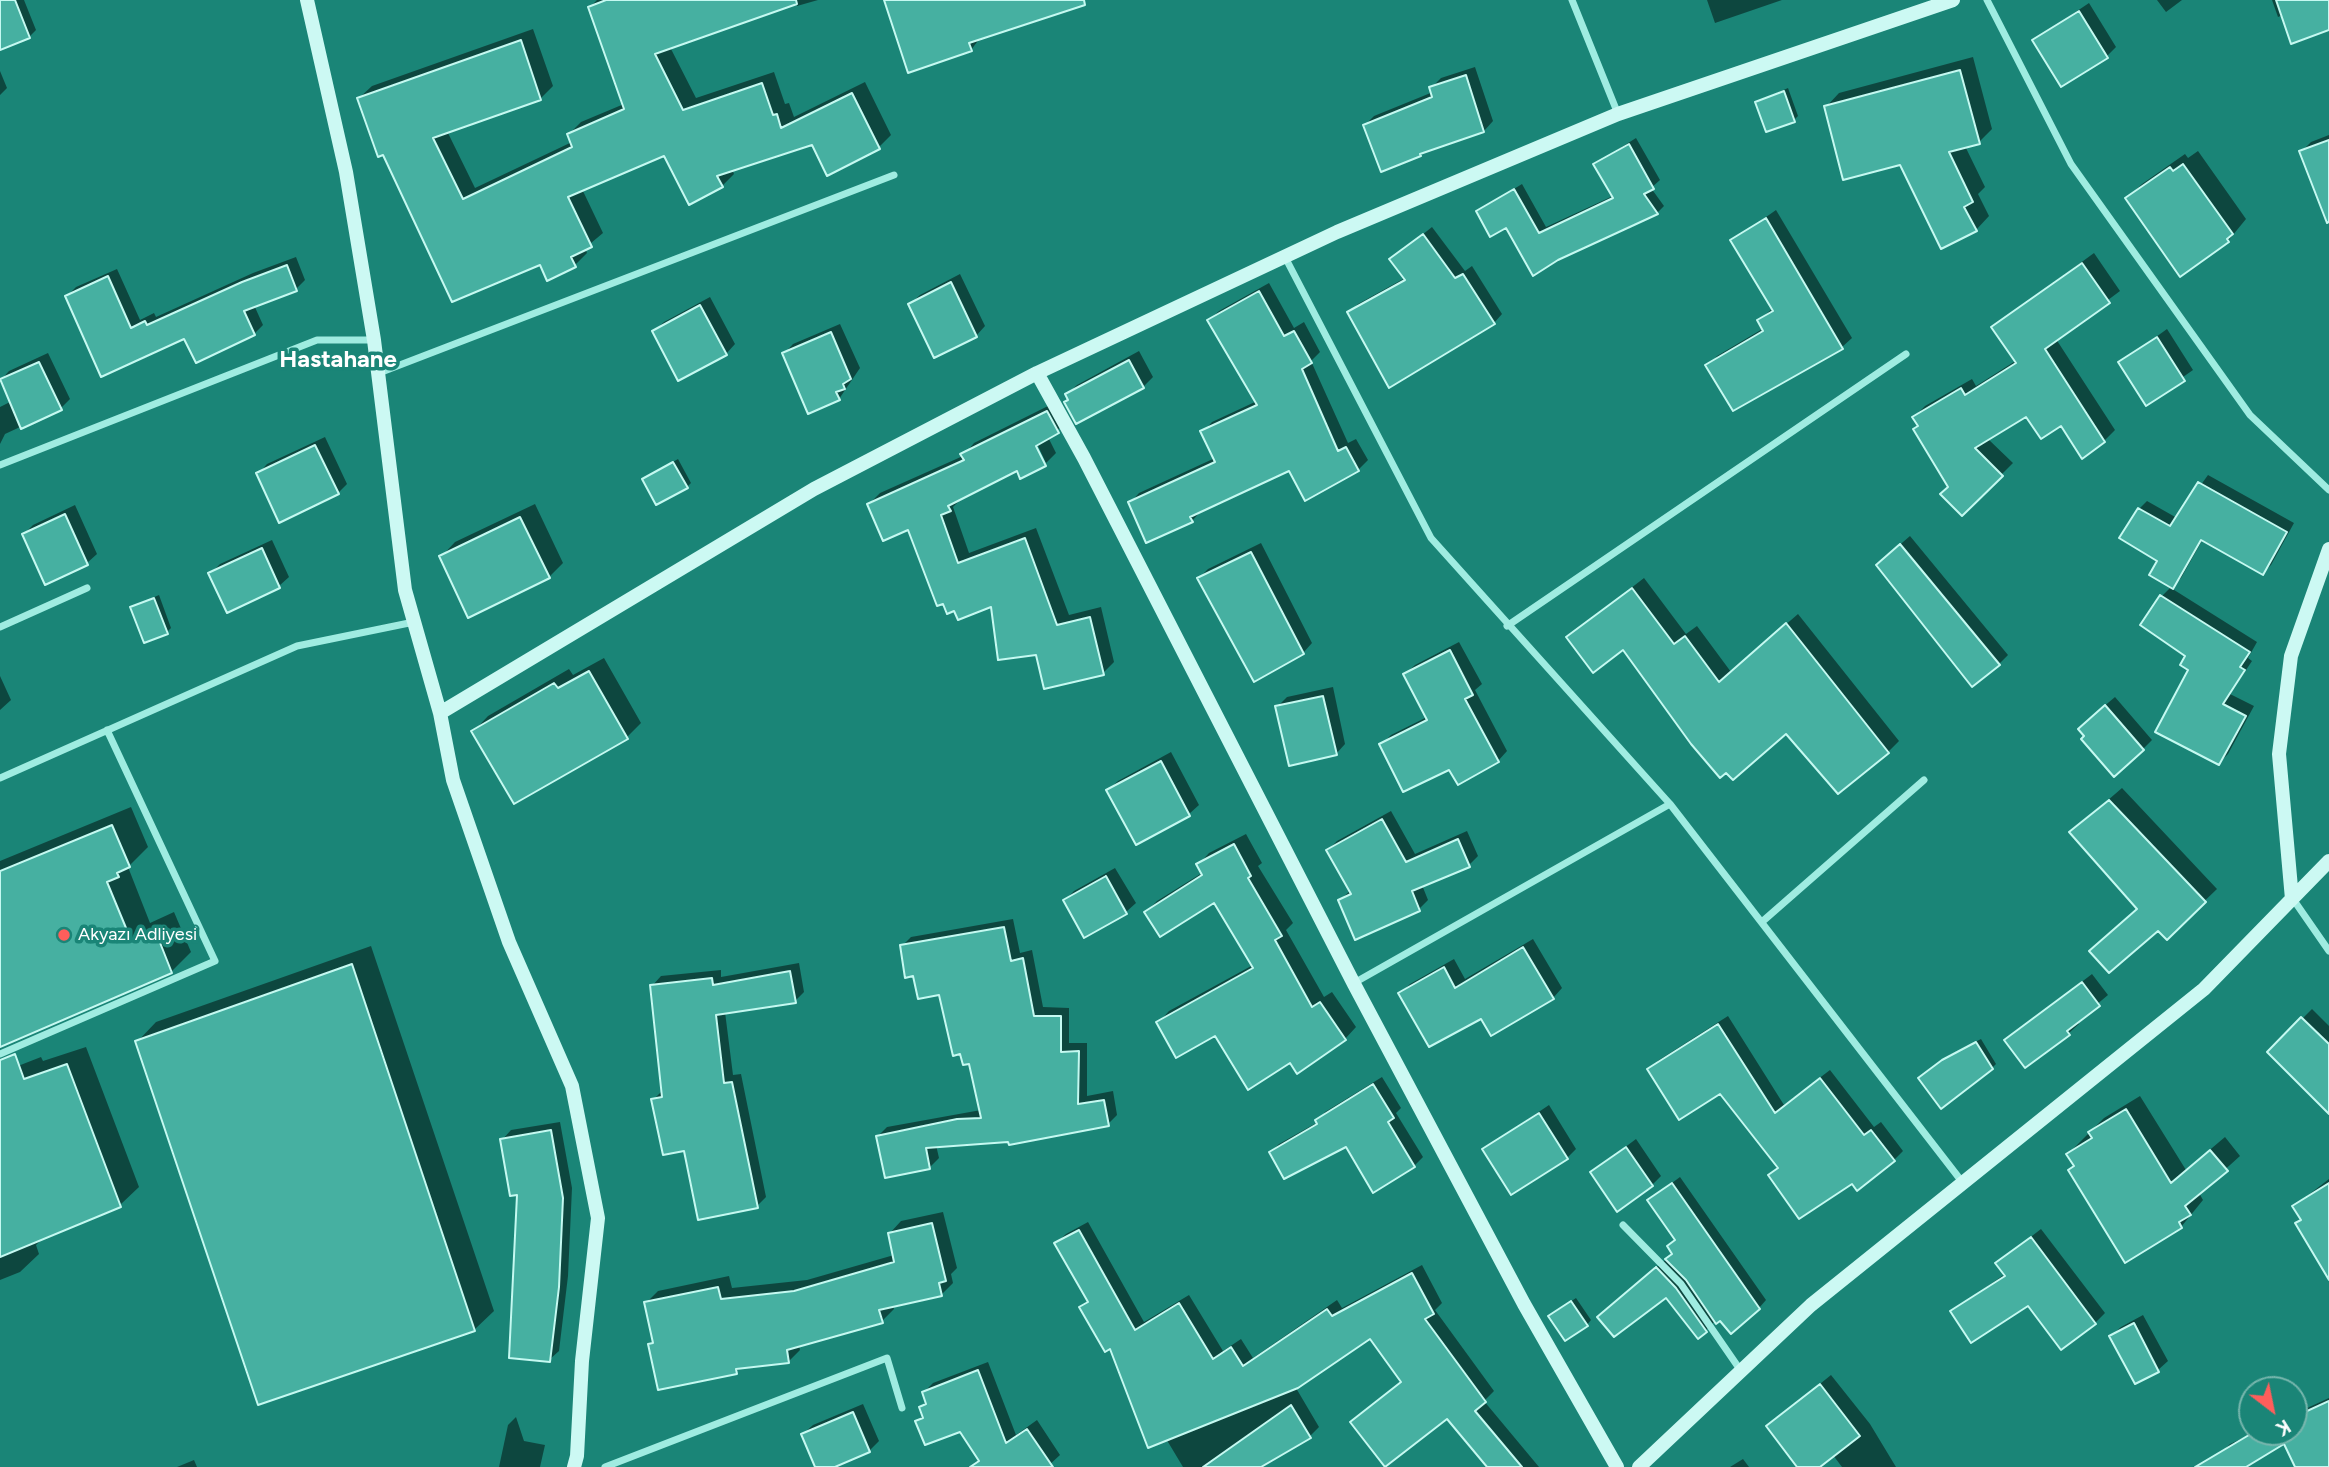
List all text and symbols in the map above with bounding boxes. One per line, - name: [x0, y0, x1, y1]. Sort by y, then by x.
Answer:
- district label: Hastahane: [279, 346, 397, 374]
- place label: Akyazı Adliyesi: [78, 924, 197, 946]
- marker: Akyazı Adliyesi: [56, 927, 72, 943]
- north arrow: [2238, 1376, 2308, 1446]
- text: K: [2272, 1414, 2295, 1441]

